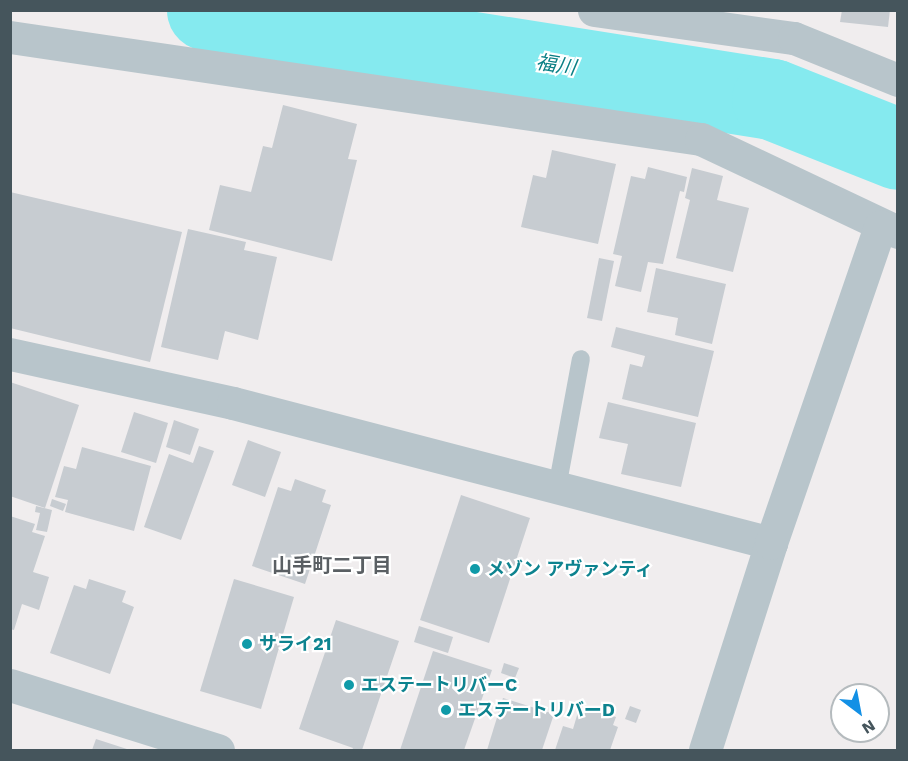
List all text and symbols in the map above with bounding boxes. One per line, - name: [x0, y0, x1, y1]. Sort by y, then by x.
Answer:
- water label: 福川: [534, 50, 578, 80]
- district label: 山手町二丁目: [272, 553, 392, 577]
- place label: メゾン アヴァンティ: [487, 558, 654, 580]
- marker: メゾン アヴァンティ: [468, 562, 482, 576]
- place label: サライ21: [259, 633, 331, 655]
- marker: サライ21: [240, 637, 254, 651]
- place label: エステートリバーC: [361, 674, 517, 696]
- marker: エステートリバーC: [342, 678, 356, 692]
- north arrow: [830, 683, 890, 743]
- place label: エステートリバーD: [458, 699, 615, 721]
- marker: エステートリバーD: [439, 703, 453, 717]
- text: N: [859, 716, 879, 738]

